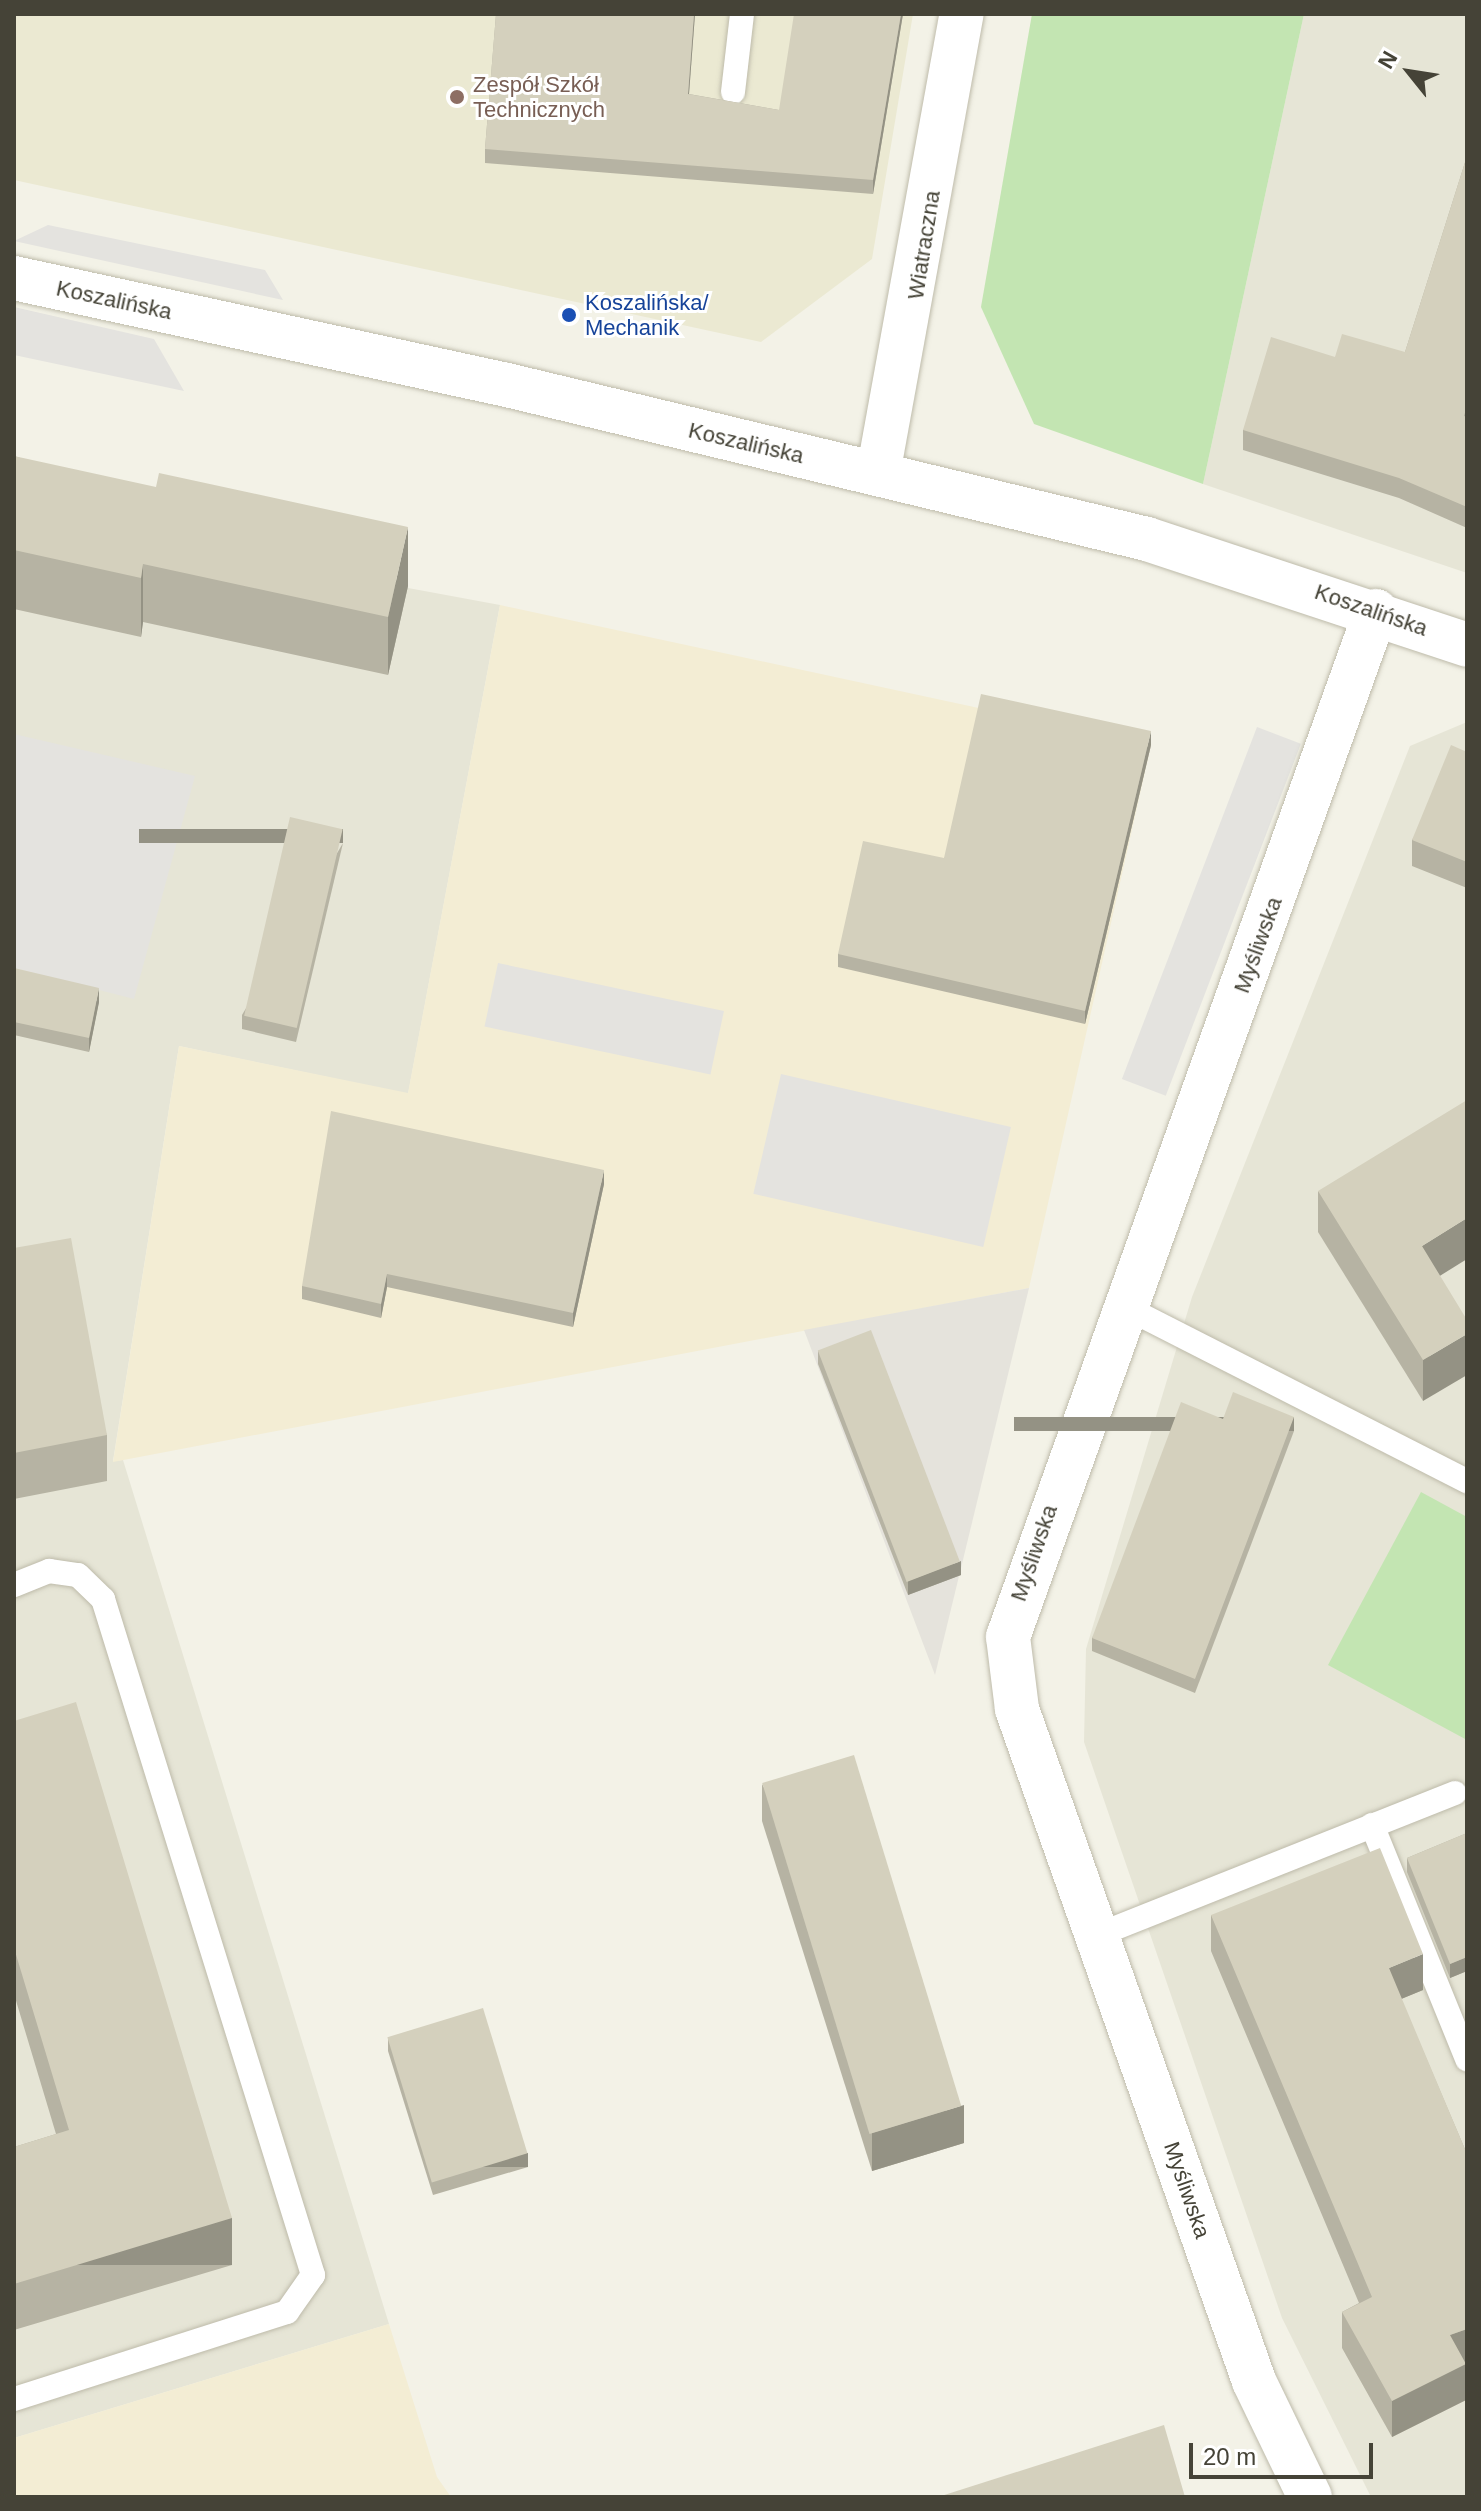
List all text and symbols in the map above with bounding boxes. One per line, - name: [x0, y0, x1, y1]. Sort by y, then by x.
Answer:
- north arrow: [1369, 32, 1449, 112]
- text: N: [1373, 47, 1403, 73]
- place label: Zespół Szkół Technicznych: [473, 71, 605, 122]
- marker: Zespół Szkół Technicznych: [448, 88, 466, 106]
- street label: Wiatraczna: [902, 189, 946, 301]
- street label: Koszalińska: [54, 275, 174, 325]
- place label: Koszalińska/ Mechanik: [585, 289, 709, 340]
- marker: Koszalińska/ Mechanik: [560, 306, 578, 324]
- street label: Koszalińska: [686, 417, 806, 469]
- street label: Koszalińska: [1311, 578, 1431, 642]
- street label: Myśliwska: [1228, 893, 1288, 997]
- street label: Myśliwska: [1005, 1501, 1063, 1605]
- street label: Myśliwska: [1158, 2138, 1216, 2242]
- scale bar: [1193, 2427, 1377, 2477]
- text: 20 m: [1203, 2443, 1256, 2470]

